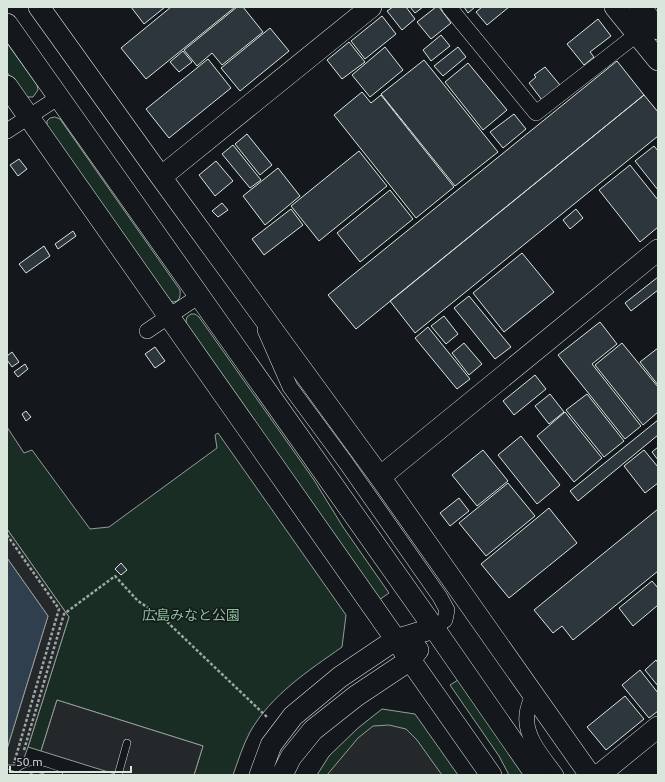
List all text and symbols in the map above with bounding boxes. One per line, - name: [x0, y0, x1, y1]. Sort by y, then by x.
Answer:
- park label: 広島みなと公園: [142, 607, 240, 623]
- scale bar: [10, 748, 131, 774]
- text: 50 m: [16, 755, 43, 768]

